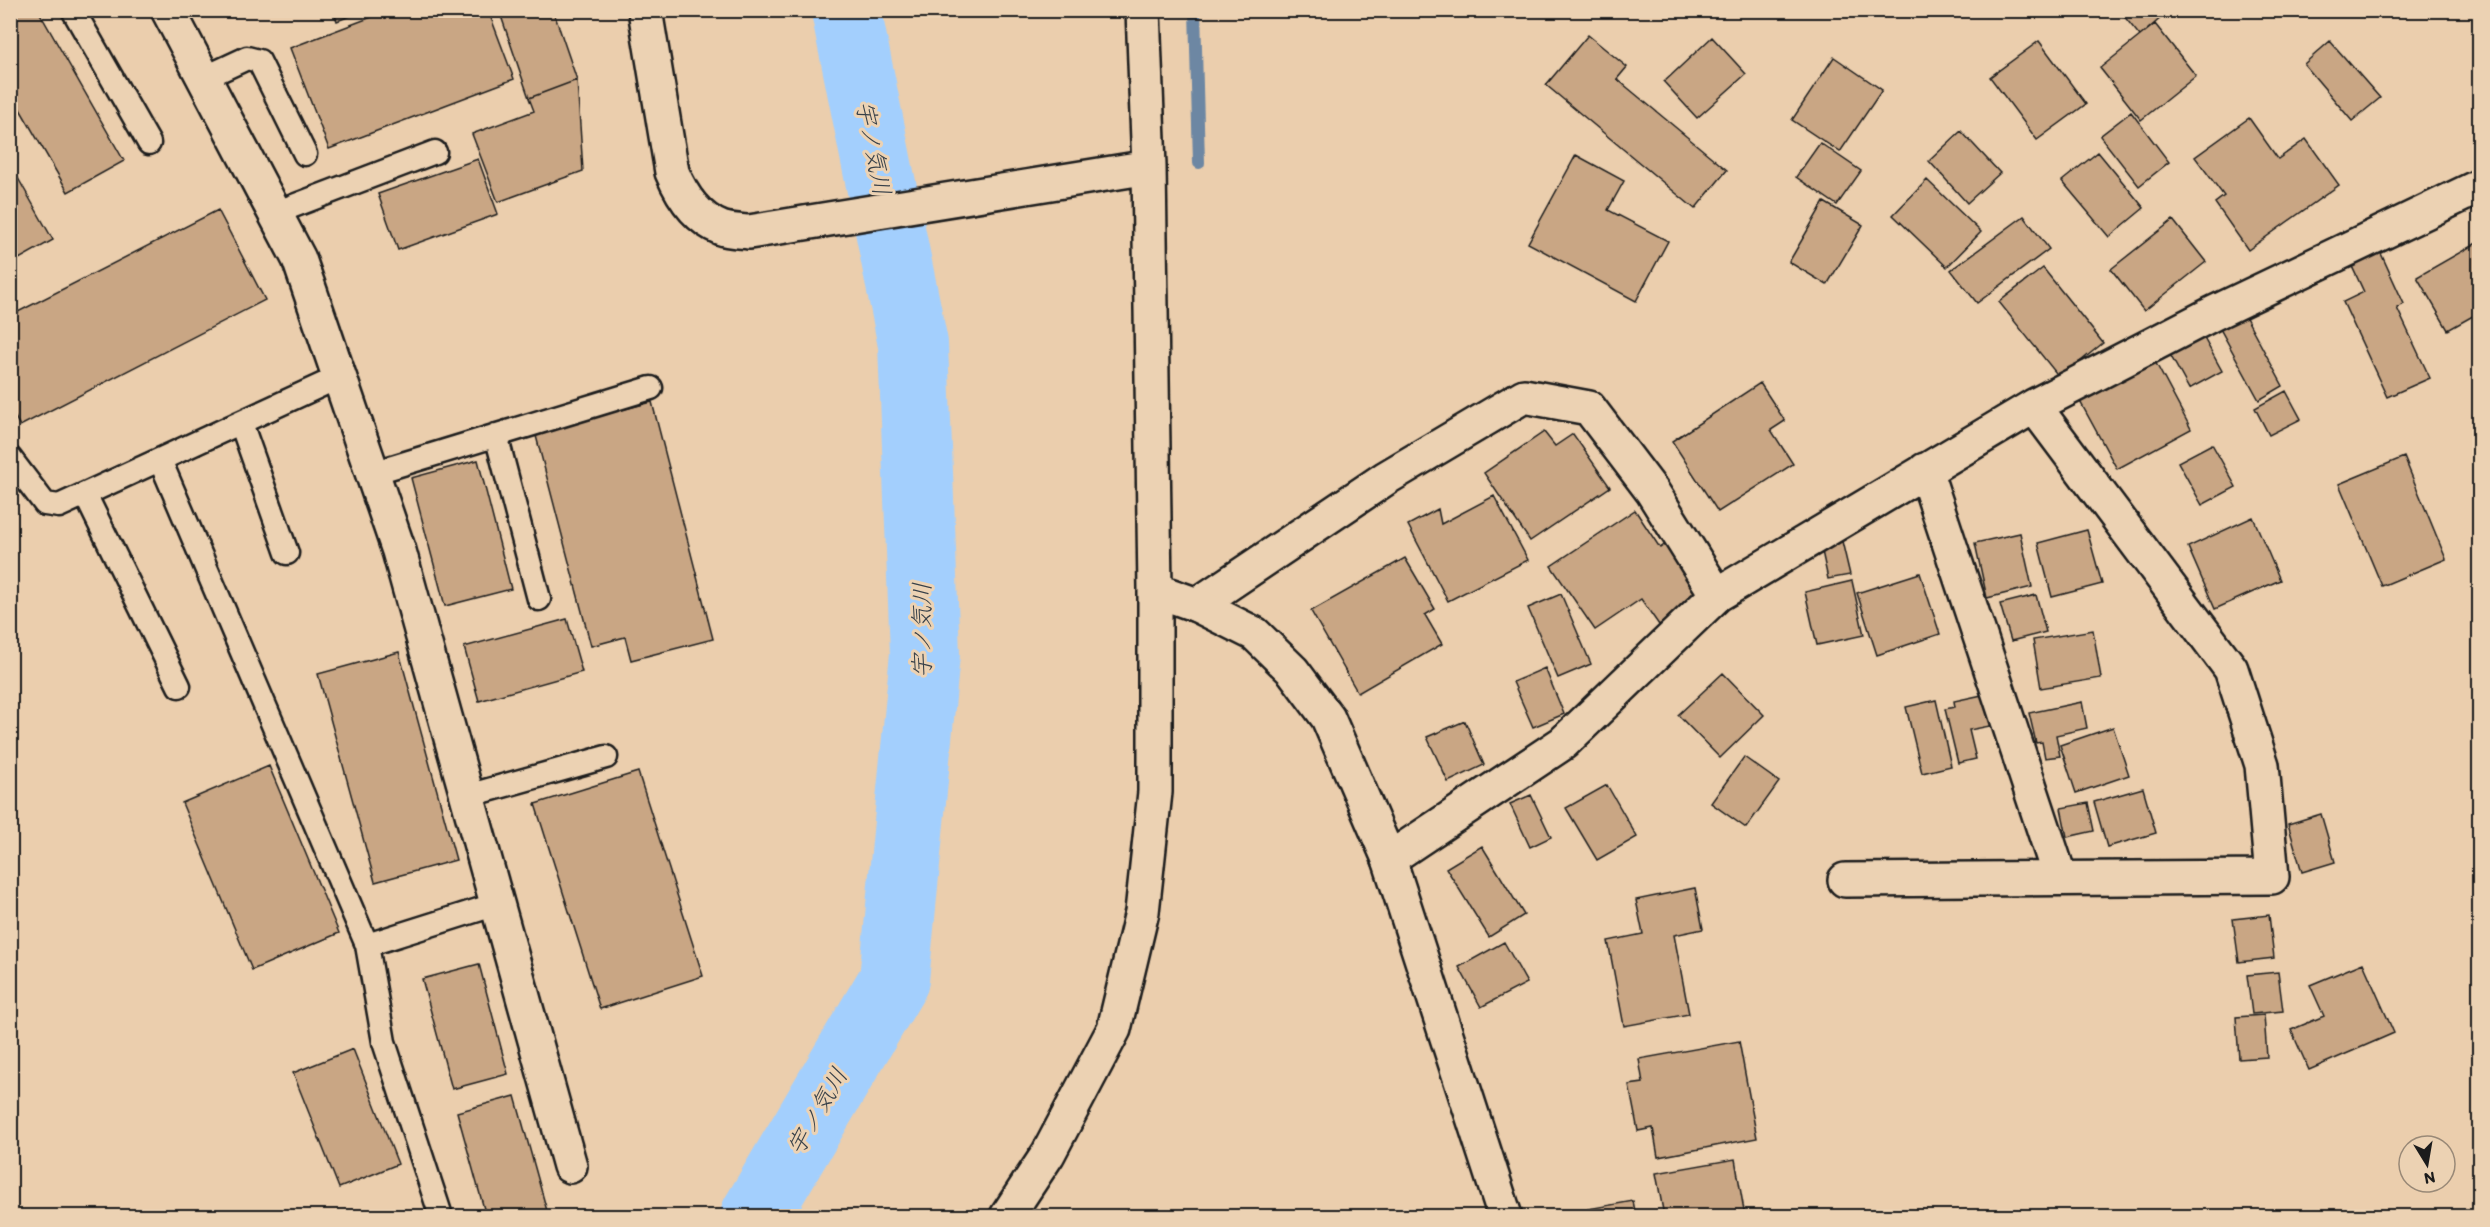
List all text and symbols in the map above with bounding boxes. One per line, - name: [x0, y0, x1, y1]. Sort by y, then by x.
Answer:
- water label: 宇ノ気川: [851, 98, 897, 198]
- water label: 宇ノ気川: [907, 582, 936, 678]
- water label: 宇ノ気川: [780, 1062, 854, 1160]
- north arrow: [2397, 1134, 2457, 1194]
- text: N: [2423, 1168, 2437, 1189]

